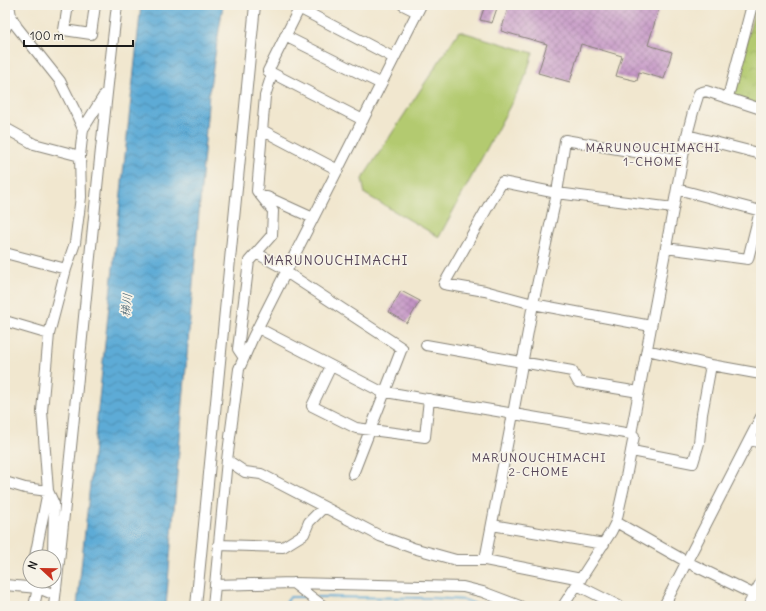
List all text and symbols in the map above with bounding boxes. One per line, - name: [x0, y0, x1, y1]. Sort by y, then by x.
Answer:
- scale bar: [24, 22, 133, 48]
- text: 100 m: [30, 28, 64, 43]
- district label: MARUNOUCHIMACHI 1-CHOME: [586, 140, 720, 169]
- district label: MARUNOUCHIMACHI: [264, 252, 408, 269]
- water label: 梯川: [117, 292, 135, 318]
- district label: MARUNOUCHIMACHI 2-CHOME: [472, 450, 606, 479]
- north arrow: [22, 549, 62, 589]
- text: N: [25, 559, 41, 571]

